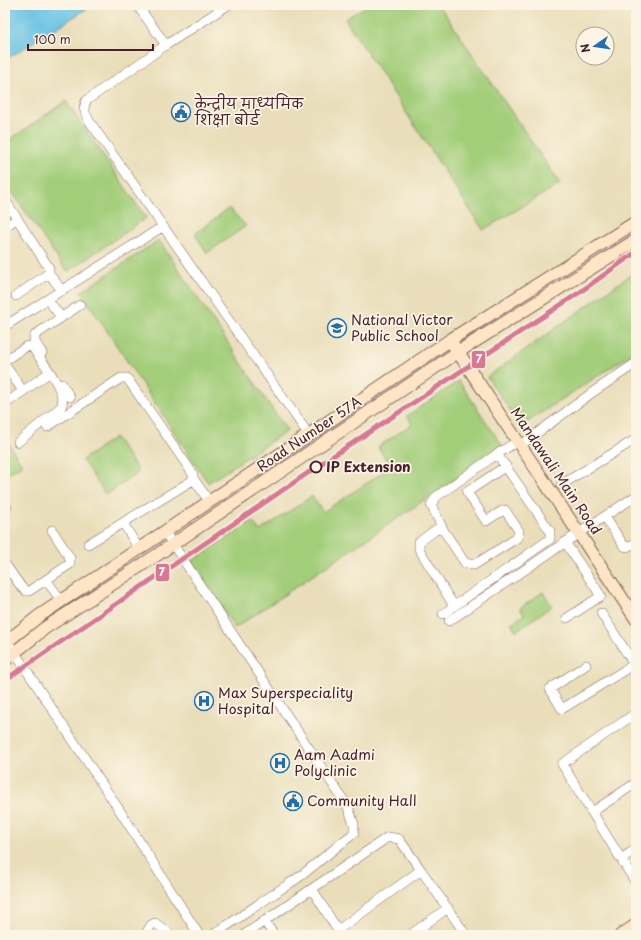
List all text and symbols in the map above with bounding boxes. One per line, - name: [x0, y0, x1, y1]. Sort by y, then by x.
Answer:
- scale bar: [28, 26, 153, 52]
- north arrow: [575, 26, 615, 66]
- text: 100 m: [34, 30, 71, 48]
- text: N: [575, 42, 594, 55]
- place label: केन्द्रीय माध्यमिक शिक्षा बोर्ड: [194, 93, 304, 130]
- public building icon: केन्द्रीय माध्यमिक शिक्षा बोर्ड: [170, 101, 192, 123]
- place label: National Victor Public School: [351, 309, 453, 346]
- school or university icon: National Victor Public School: [326, 317, 348, 339]
- line badge: 7: [471, 350, 486, 369]
- text: 7: [476, 350, 483, 367]
- street label: Road Number 57A: [252, 391, 365, 476]
- street label: Mandawali Main Road: [506, 403, 607, 539]
- place label: IP Extension: [326, 456, 411, 477]
- marker: IP Extension: [309, 460, 323, 474]
- line badge: 7: [155, 563, 170, 582]
- text: 7: [159, 563, 166, 580]
- place label: Max Superspeciality Hospital: [218, 682, 353, 719]
- hospital icon: Max Superspeciality Hospital: [193, 690, 215, 712]
- place label: Aam Aadmi Polyclinic: [294, 744, 375, 781]
- hospital icon: Aam Aadmi Polyclinic: [269, 752, 291, 774]
- public building icon: Community Hall: [282, 790, 304, 812]
- place label: Community Hall: [307, 790, 416, 811]

